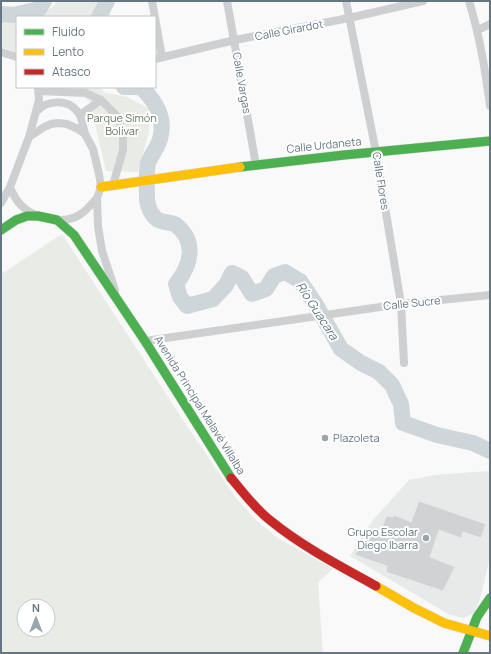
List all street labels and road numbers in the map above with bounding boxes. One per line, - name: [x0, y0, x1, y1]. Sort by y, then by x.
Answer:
- street label: Calle Girardot: [254, 16, 324, 43]
- street label: Calle Vargas: [230, 51, 255, 115]
- street label: Calle Urdaneta: [286, 133, 362, 156]
- street label: Calle Flores: [370, 151, 394, 211]
- street label: Calle Sucre: [383, 292, 442, 313]
- street label: Avenida Principal Malavé Villalba: [151, 332, 249, 477]

